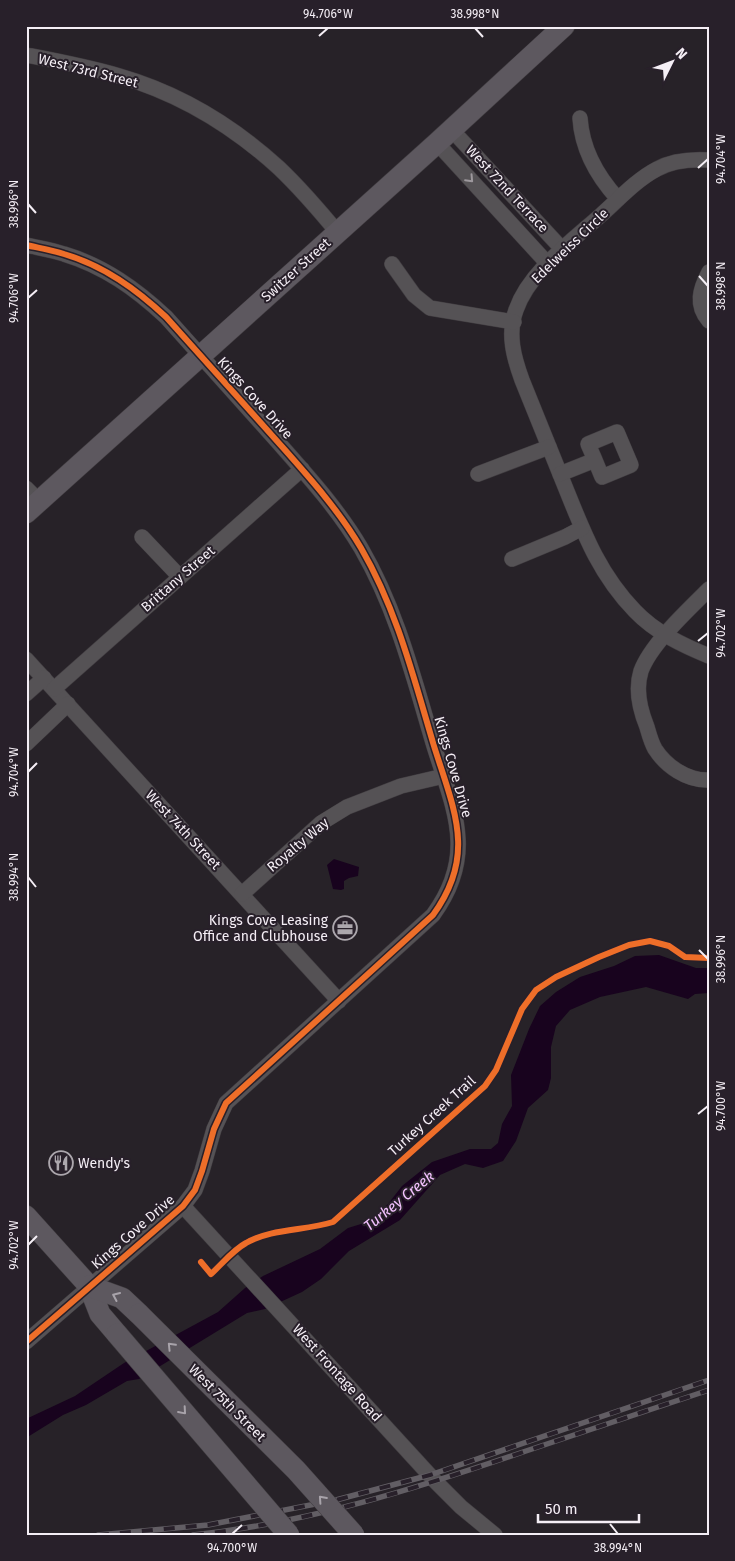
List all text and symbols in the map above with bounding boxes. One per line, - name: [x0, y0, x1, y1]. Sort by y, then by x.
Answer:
- text: 94.706°W: [303, 7, 353, 21]
- text: 38.998°N: [451, 7, 499, 21]
- north arrow: [648, 38, 698, 88]
- text: N: [672, 44, 691, 63]
- street label: West 73rd Street: [36, 50, 141, 92]
- text: 94.704°W: [714, 134, 728, 184]
- street label: West 72nd Terrace: [462, 142, 552, 236]
- one-way arrow: [464, 174, 473, 183]
- text: 38.996°N: [7, 180, 21, 228]
- street label: Edelweiss Circle: [528, 205, 612, 287]
- street label: Switzer Street: [258, 234, 335, 306]
- text: 38.998°N: [714, 262, 728, 310]
- text: 94.706°W: [7, 273, 21, 323]
- street label: Kings Cove Drive: [214, 353, 296, 443]
- street label: Brittany Street: [138, 542, 219, 616]
- text: 94.702°W: [714, 608, 728, 658]
- street label: Kings Cove Drive: [430, 714, 476, 820]
- text: 94.704°W: [7, 747, 21, 797]
- street label: West 74th Street: [142, 787, 225, 874]
- street label: Royalty Way: [264, 814, 333, 876]
- text: 38.994°N: [7, 853, 21, 901]
- place label: Kings Cove Leasing Office and Clubhouse: [193, 912, 329, 945]
- office icon: Kings Cove Leasing Office and Clubhouse: [332, 915, 358, 941]
- text: 38.996°N: [714, 935, 728, 983]
- street label: Turkey Creek Trail: [385, 1072, 479, 1160]
- text: 94.700°W: [714, 1081, 728, 1131]
- restaurant icon: Wendy's: [48, 1150, 74, 1176]
- place label: Wendy's: [78, 1155, 130, 1172]
- water label: Turkey Creek: [360, 1167, 438, 1235]
- street label: Kings Cove Drive: [88, 1191, 178, 1273]
- text: 94.702°W: [7, 1220, 21, 1270]
- one-way arrow: [112, 1292, 121, 1303]
- street label: West Frontage Road: [289, 1321, 385, 1425]
- one-way arrow: [167, 1342, 176, 1351]
- street label: West 75th Street: [185, 1361, 270, 1446]
- one-way arrow: [177, 1405, 186, 1414]
- scale bar: [538, 1491, 639, 1523]
- one-way arrow: [318, 1495, 327, 1504]
- text: 50 m: [545, 1500, 578, 1518]
- text: 94.700°W: [207, 1541, 257, 1555]
- text: 38.994°N: [594, 1541, 642, 1555]

